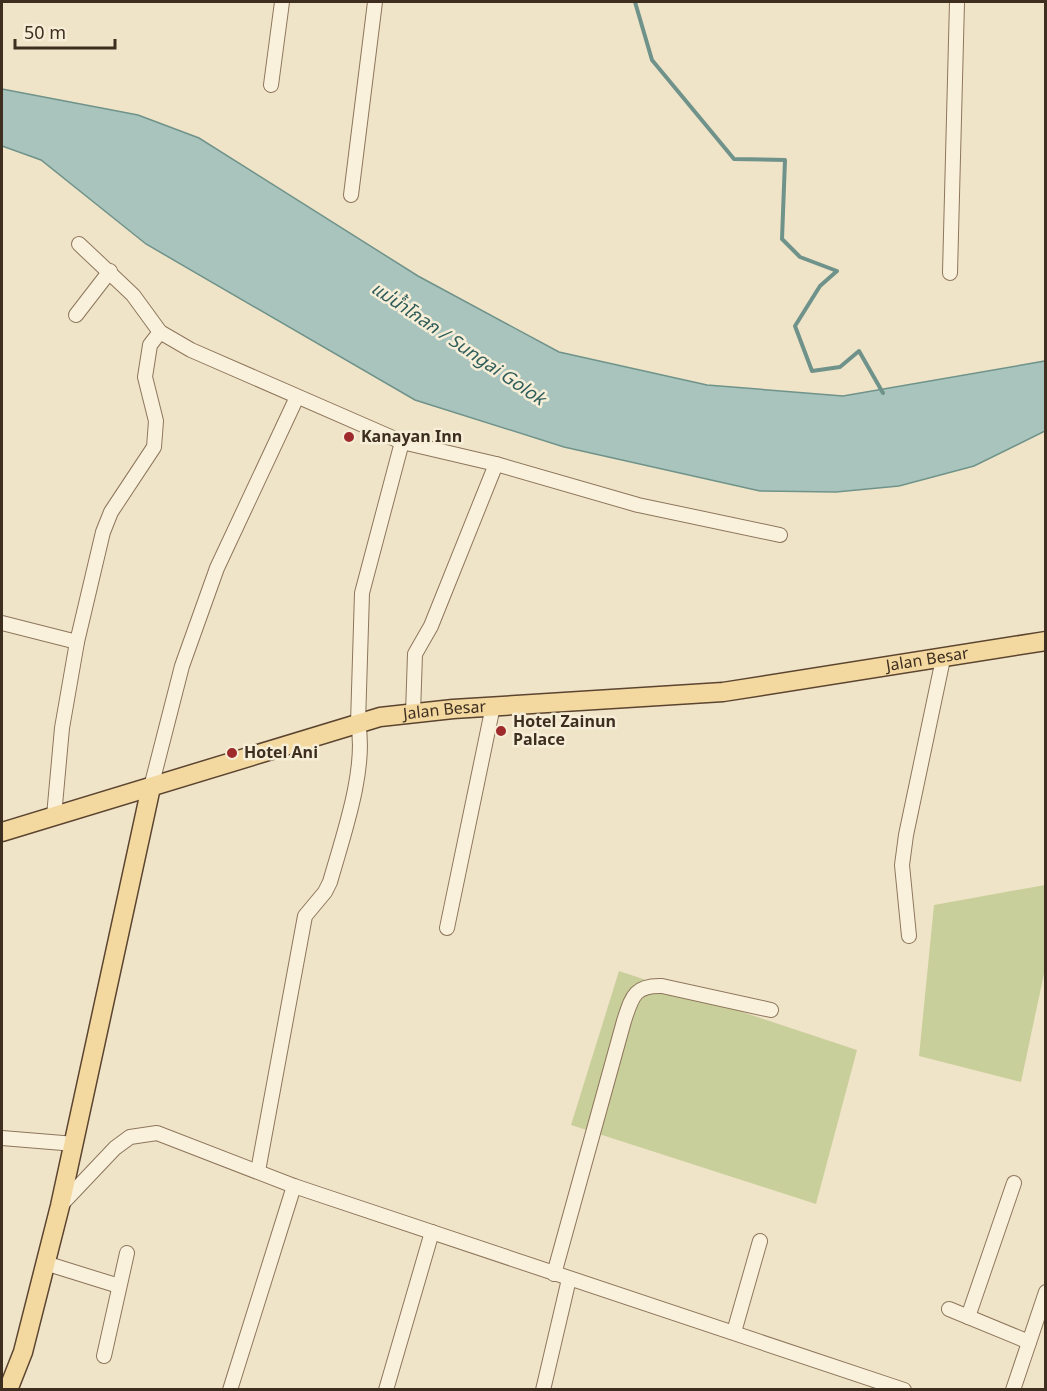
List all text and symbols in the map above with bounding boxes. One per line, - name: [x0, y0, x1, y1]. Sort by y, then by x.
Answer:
- scale bar: [15, 12, 116, 50]
- text: 50 m: [24, 20, 66, 47]
- water label: แม่น้ำโกลก / Sungai Golok: [366, 276, 552, 414]
- place label: Kanayan Inn: [361, 425, 462, 449]
- marker: Kanayan Inn: [342, 430, 356, 444]
- street label: Jalan Besar: [882, 641, 971, 678]
- street label: Jalan Besar: [400, 695, 487, 727]
- place label: Hotel Zainun Palace: [513, 710, 616, 752]
- marker: Hotel Zainun Palace: [494, 724, 508, 738]
- place label: Hotel Ani: [244, 741, 318, 765]
- marker: Hotel Ani: [225, 746, 239, 760]

